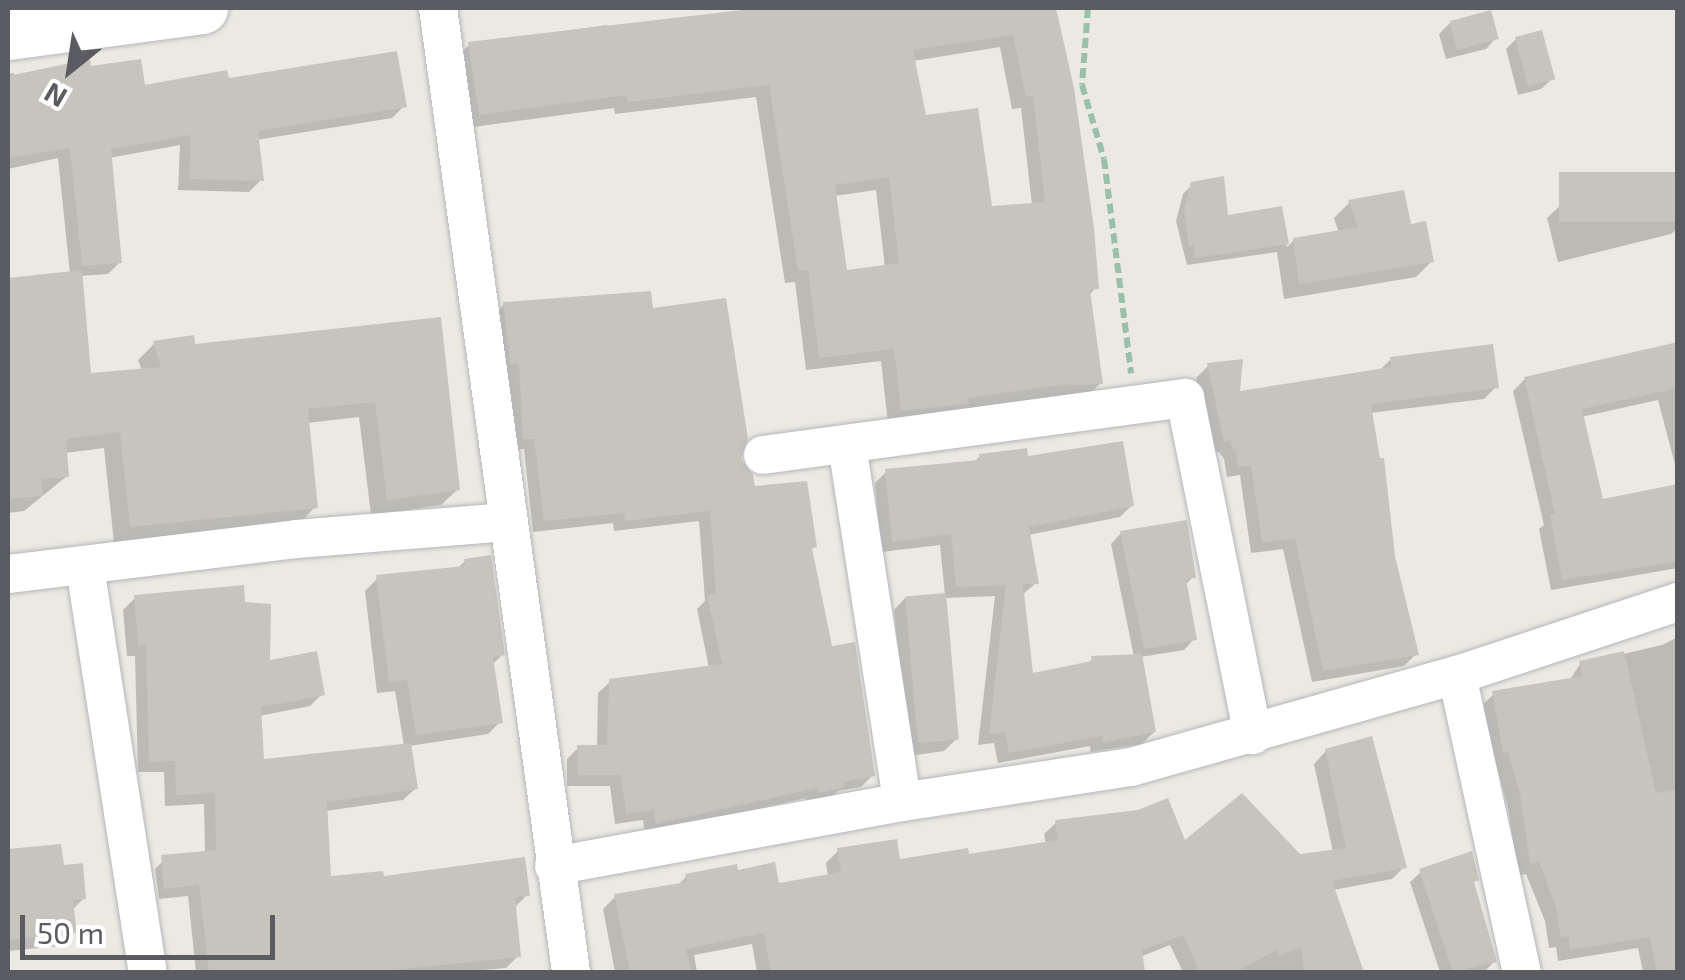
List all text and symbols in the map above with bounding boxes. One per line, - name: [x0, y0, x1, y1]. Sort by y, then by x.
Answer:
- north arrow: [20, 20, 120, 120]
- text: N: [38, 76, 72, 116]
- scale bar: [25, 895, 280, 957]
- text: 50 m: [37, 914, 104, 950]

